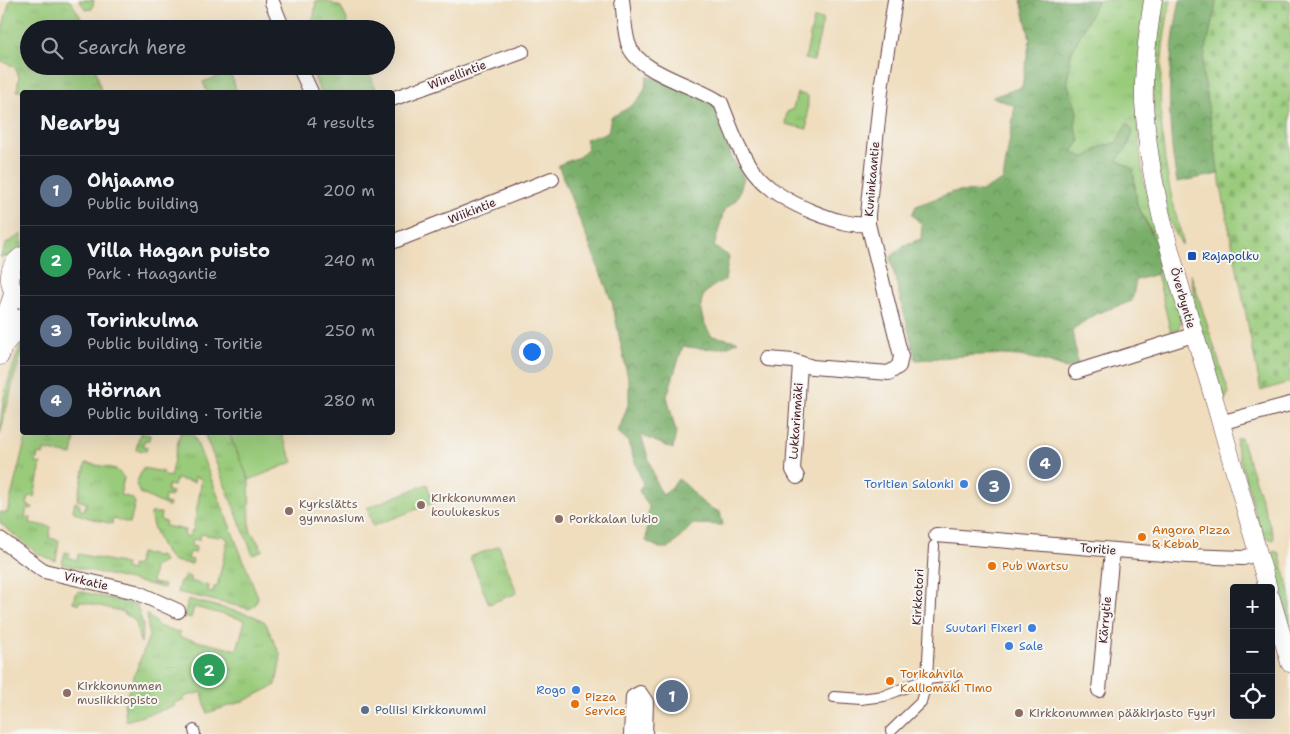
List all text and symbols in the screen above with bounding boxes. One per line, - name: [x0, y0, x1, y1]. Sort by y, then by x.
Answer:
- search box: [20, 20, 395, 75]
- icon: search: [38, 34, 66, 62]
- text: Search here: [78, 35, 187, 60]
- street label: Winellintie: [426, 56, 489, 93]
- text: Nearby: [40, 109, 120, 137]
- text: 4 results: [306, 112, 375, 133]
- street label: Kuninkaantie: [861, 141, 883, 217]
- text: Ohjaamo: [87, 168, 175, 193]
- text: 1: [52, 180, 60, 201]
- text: 200 m: [323, 180, 375, 201]
- text: Public building: [87, 193, 199, 214]
- street label: Wiikintie: [446, 194, 498, 228]
- text: Villa Hagan puisto: [87, 238, 270, 263]
- place label: Rajapolku: [1202, 248, 1259, 264]
- text: 2: [50, 250, 62, 271]
- text: 240 m: [323, 250, 375, 271]
- marker: Rajapolku: [1186, 250, 1198, 262]
- text: Park · Haagantie: [87, 263, 217, 284]
- street label: Överbyntie: [1167, 266, 1199, 331]
- text: Torinkulma: [87, 308, 198, 333]
- text: 3: [50, 320, 62, 341]
- text: 250 m: [324, 320, 375, 341]
- text: Public building · Toritie: [87, 333, 263, 354]
- your location: [519, 339, 545, 365]
- text: Hörnan: [87, 378, 161, 403]
- street label: Lukkarinmäki: [785, 382, 807, 460]
- text: 4: [50, 390, 62, 411]
- text: 280 m: [323, 390, 375, 411]
- text: Public building · Toritie: [87, 403, 263, 424]
- pin: 4: [1029, 444, 1061, 482]
- pin: 3: [978, 467, 1010, 505]
- place label: Toritien Salonki: [864, 476, 954, 492]
- marker: Toritien Salonki: [958, 478, 970, 490]
- place label: Kirkkonummen koulukeskus: [431, 490, 516, 520]
- place label: Kyrkslätts gymnasium: [299, 496, 364, 526]
- marker: Kirkkonummen koulukeskus: [415, 499, 427, 511]
- marker: Kyrkslätts gymnasium: [283, 505, 295, 517]
- place label: Porkkalan lukio: [569, 511, 658, 527]
- marker: Porkkalan lukio: [553, 513, 565, 525]
- place label: Angora Pizza & Kebab: [1152, 522, 1230, 552]
- marker: Angora Pizza & Kebab: [1136, 531, 1148, 543]
- street label: Toritie: [1079, 539, 1117, 559]
- place label: Pub Wartsu: [1002, 558, 1068, 574]
- marker: Pub Wartsu: [986, 560, 998, 572]
- street label: Virkatie: [62, 568, 110, 594]
- street label: Kirkkotori: [909, 568, 927, 626]
- map controls: [1230, 584, 1275, 719]
- button: +: [1230, 584, 1275, 629]
- street label: Kärrytie: [1095, 596, 1115, 644]
- place label: Suutari Fixeri: [945, 620, 1022, 636]
- marker: Suutari Fixeri: [1026, 622, 1038, 634]
- button: −: [1230, 629, 1275, 674]
- place label: Sale: [1019, 638, 1043, 654]
- marker: Sale: [1003, 640, 1015, 652]
- pin: 2: [193, 651, 225, 689]
- place label: Torikahvila Kalliomäki Timo: [900, 666, 992, 696]
- button: locate: [1230, 674, 1275, 719]
- marker: Torikahvila Kalliomäki Timo: [884, 675, 896, 687]
- pin: 1: [656, 677, 688, 715]
- place label: Kirkkonummen musiikkiopisto: [77, 678, 162, 708]
- place label: Rogo: [536, 682, 566, 698]
- marker: Rogo: [570, 684, 582, 696]
- marker: Kirkkonummen musiikkiopisto: [61, 687, 73, 699]
- place label: Pizza Service: [585, 689, 626, 719]
- marker: Pizza Service: [569, 698, 581, 710]
- place label: Poliisi Kirkkonummi: [375, 702, 486, 718]
- marker: Poliisi Kirkkonummi: [359, 704, 371, 716]
- place label: Kirkkonummen pääkirjasto Fyyri: [1029, 705, 1216, 721]
- marker: Kirkkonummen pääkirjasto Fyyri: [1013, 707, 1025, 719]

